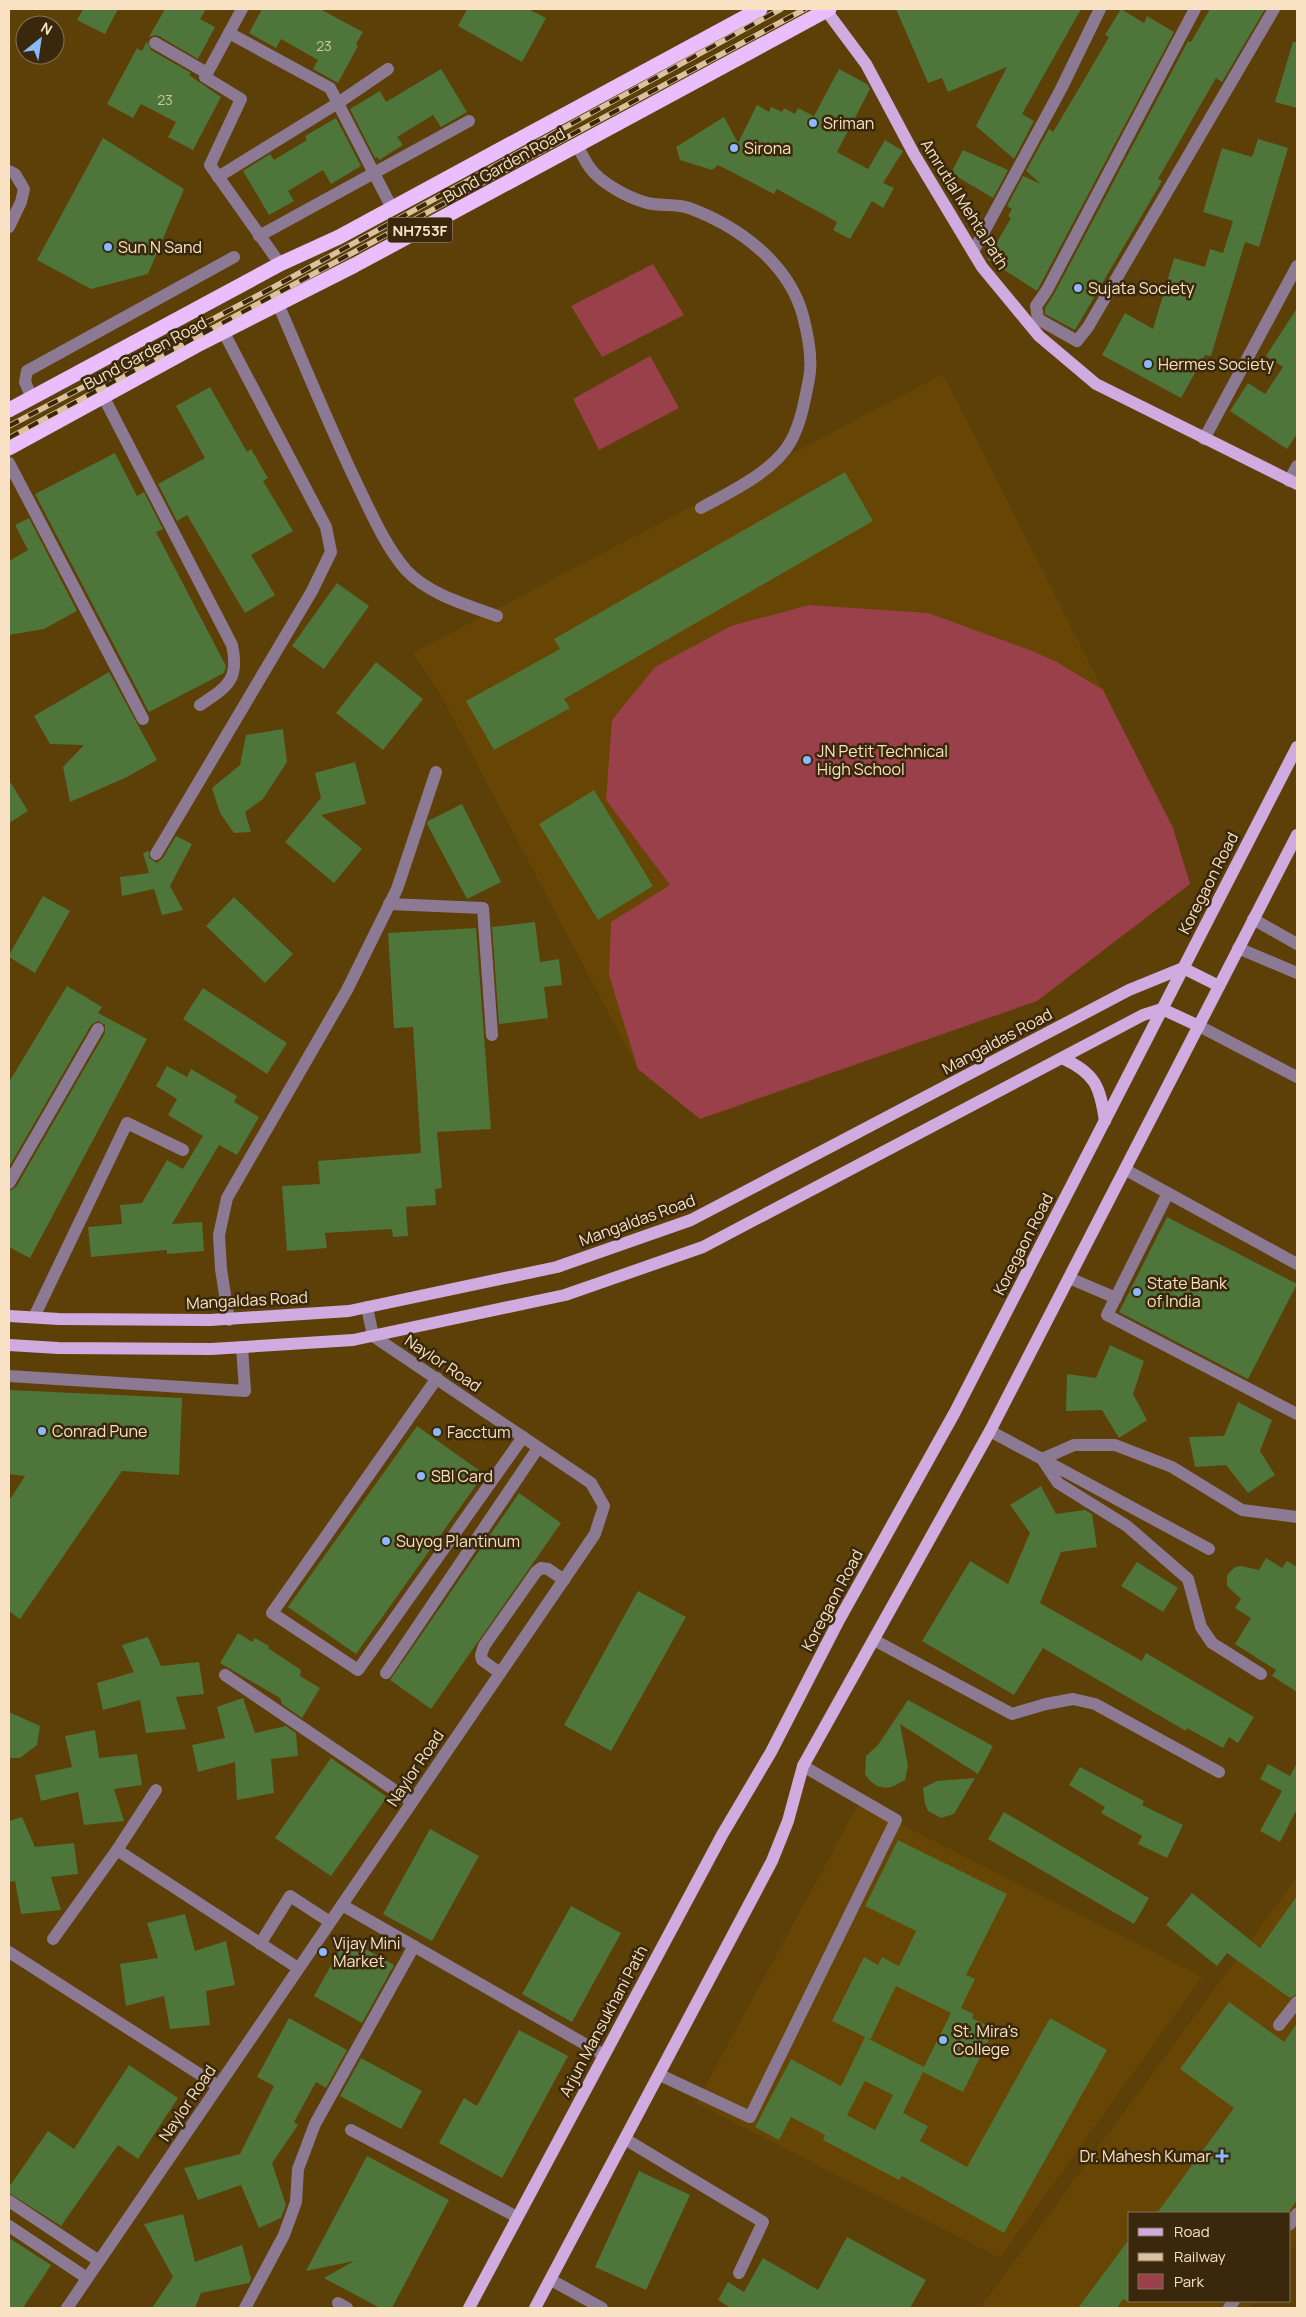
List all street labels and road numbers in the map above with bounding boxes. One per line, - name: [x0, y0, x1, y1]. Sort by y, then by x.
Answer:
- street label: Bund Garden Road: [439, 122, 569, 208]
- street label: Amrutlal Mehta Path: [916, 135, 1014, 273]
- road number: NH753F: [388, 218, 452, 242]
- street label: Bund Garden Road: [80, 311, 210, 395]
- street label: Koregaon Road: [1173, 828, 1243, 938]
- street label: Mangaldas Road: [938, 1003, 1056, 1079]
- street label: Mangaldas Road: [576, 1189, 698, 1251]
- street label: Koregaon Road: [988, 1189, 1058, 1299]
- street label: Mangaldas Road: [186, 1286, 308, 1314]
- street label: Naylor Road: [400, 1329, 486, 1397]
- street label: Koregaon Road: [796, 1546, 868, 1654]
- street label: Naylor Road: [381, 1725, 449, 1811]
- street label: Arjun Mansukhani Path: [554, 1941, 652, 2101]
- street label: Naylor Road: [153, 2060, 221, 2146]

